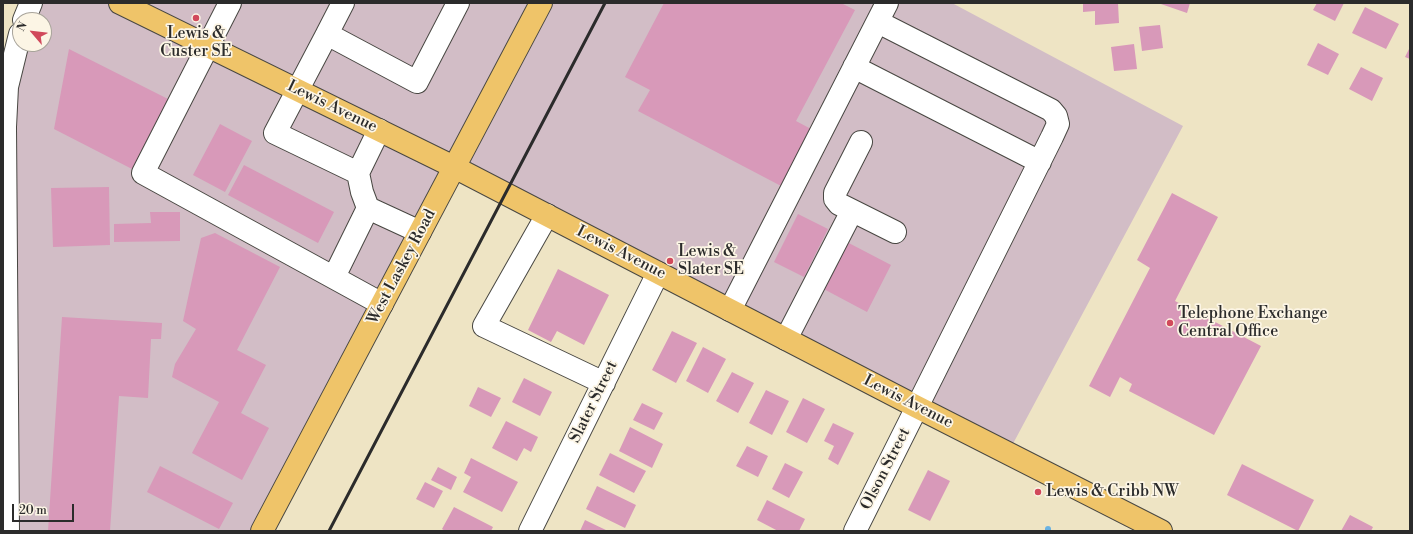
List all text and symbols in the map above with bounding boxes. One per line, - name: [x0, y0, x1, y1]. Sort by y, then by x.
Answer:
- north arrow: [12, 12, 52, 52]
- marker: Lewis & Custer SE: [191, 13, 201, 23]
- text: N: [14, 20, 31, 34]
- place label: Lewis & Custer SE: [160, 24, 232, 62]
- street label: Lewis Avenue: [284, 77, 380, 137]
- street label: West Laskey Road: [364, 206, 440, 328]
- street label: Lewis Avenue: [573, 222, 669, 284]
- place label: Lewis & Slater SE: [678, 242, 744, 280]
- marker: Lewis & Slater SE: [665, 256, 675, 266]
- place label: Telephone Exchange Central Office: [1178, 304, 1327, 342]
- marker: Telephone Exchange Central Office: [1165, 318, 1175, 328]
- street label: Slater Street: [566, 358, 622, 446]
- street label: Lewis Avenue: [860, 371, 956, 433]
- street label: Olson Street: [857, 425, 915, 513]
- place label: Lewis & Cribb NW: [1046, 482, 1179, 502]
- marker: Lewis & Cribb NW: [1033, 487, 1043, 497]
- scale bar: [14, 496, 76, 522]
- text: 20 m: [19, 503, 47, 518]

